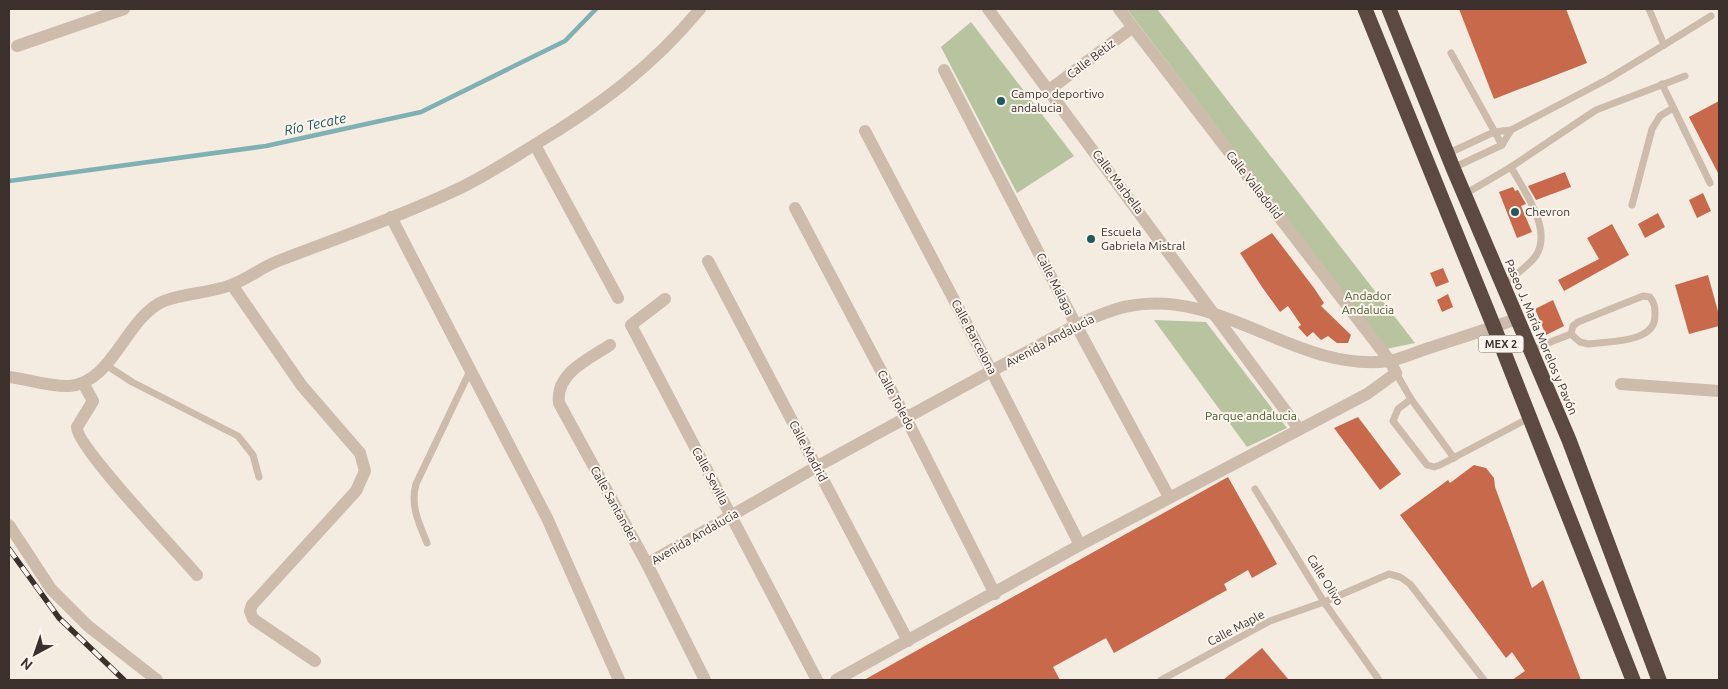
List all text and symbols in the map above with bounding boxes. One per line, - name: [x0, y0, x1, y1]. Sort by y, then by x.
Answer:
- street label: Calle Betiz: [1064, 36, 1118, 81]
- place label: Campo deportivo andalucia: [1011, 87, 1104, 114]
- marker: Campo deportivo andalucia: [995, 95, 1007, 107]
- water label: Río Tecate: [282, 110, 348, 138]
- street label: Calle Marbella: [1090, 147, 1147, 216]
- street label: Calle Valladolid: [1224, 148, 1285, 221]
- place label: Chevron: [1525, 205, 1570, 218]
- marker: Chevron: [1509, 206, 1521, 218]
- place label: Escuela Gabriela Mistral: [1101, 225, 1185, 252]
- marker: Escuela Gabriela Mistral: [1085, 233, 1097, 245]
- street label: Calle Málaga: [1034, 250, 1077, 317]
- street label: Paseo J. María Morelos y Pavón: [1503, 257, 1580, 416]
- park label: Andador Andalucia: [1342, 289, 1394, 316]
- street label: Calle Barcelona: [949, 297, 1000, 376]
- street label: Avenida Andalucia: [1003, 312, 1096, 369]
- road number: MEX 2: [1478, 336, 1524, 352]
- street label: Calle Toledo: [875, 368, 918, 432]
- park label: Parque andalucia: [1205, 409, 1297, 422]
- street label: Calle Madrid: [787, 418, 830, 484]
- street label: Calle Sevilla: [690, 445, 731, 507]
- street label: Calle Santander: [588, 464, 641, 544]
- street label: Avenida Andalucia: [649, 506, 741, 567]
- street label: Calle Olivo: [1305, 552, 1346, 608]
- street label: Calle Maple: [1205, 607, 1266, 648]
- north arrow: [10, 629, 60, 679]
- text: N: [17, 654, 36, 673]

